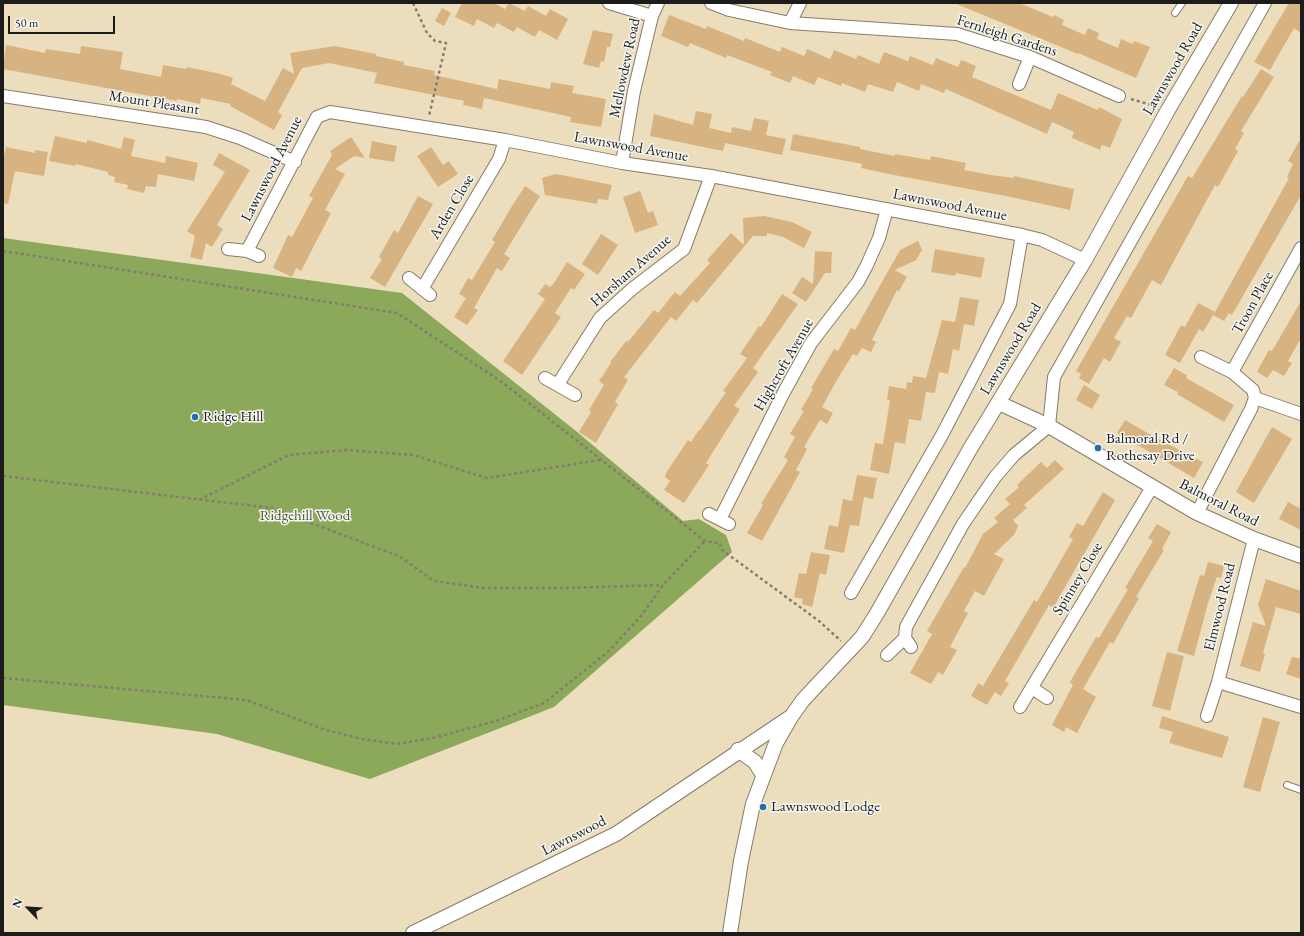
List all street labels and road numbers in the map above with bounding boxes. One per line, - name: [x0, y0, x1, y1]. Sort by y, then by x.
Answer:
- street label: Fernleigh Gardens: [955, 11, 1059, 61]
- street label: Mellowdew Road: [606, 17, 644, 119]
- street label: Lawnswood Road: [1139, 19, 1207, 119]
- street label: Mount Pleasant: [107, 87, 201, 119]
- street label: Lawnswood Avenue: [238, 113, 306, 225]
- street label: Lawnswood Avenue: [572, 128, 690, 166]
- street label: Arden Close: [426, 171, 478, 243]
- street label: Lawnswood Avenue: [891, 185, 1009, 225]
- street label: Horsham Avenue: [587, 231, 675, 311]
- street label: Troon Place: [1228, 269, 1278, 337]
- street label: Lawnswood Road: [976, 300, 1046, 398]
- street label: Highcroft Avenue: [750, 316, 818, 414]
- street label: Balmoral Road: [1176, 475, 1262, 531]
- street label: Spinney Close: [1049, 539, 1107, 619]
- street label: Elmwood Road: [1200, 561, 1240, 653]
- street label: Lawnswood: [539, 812, 609, 860]

